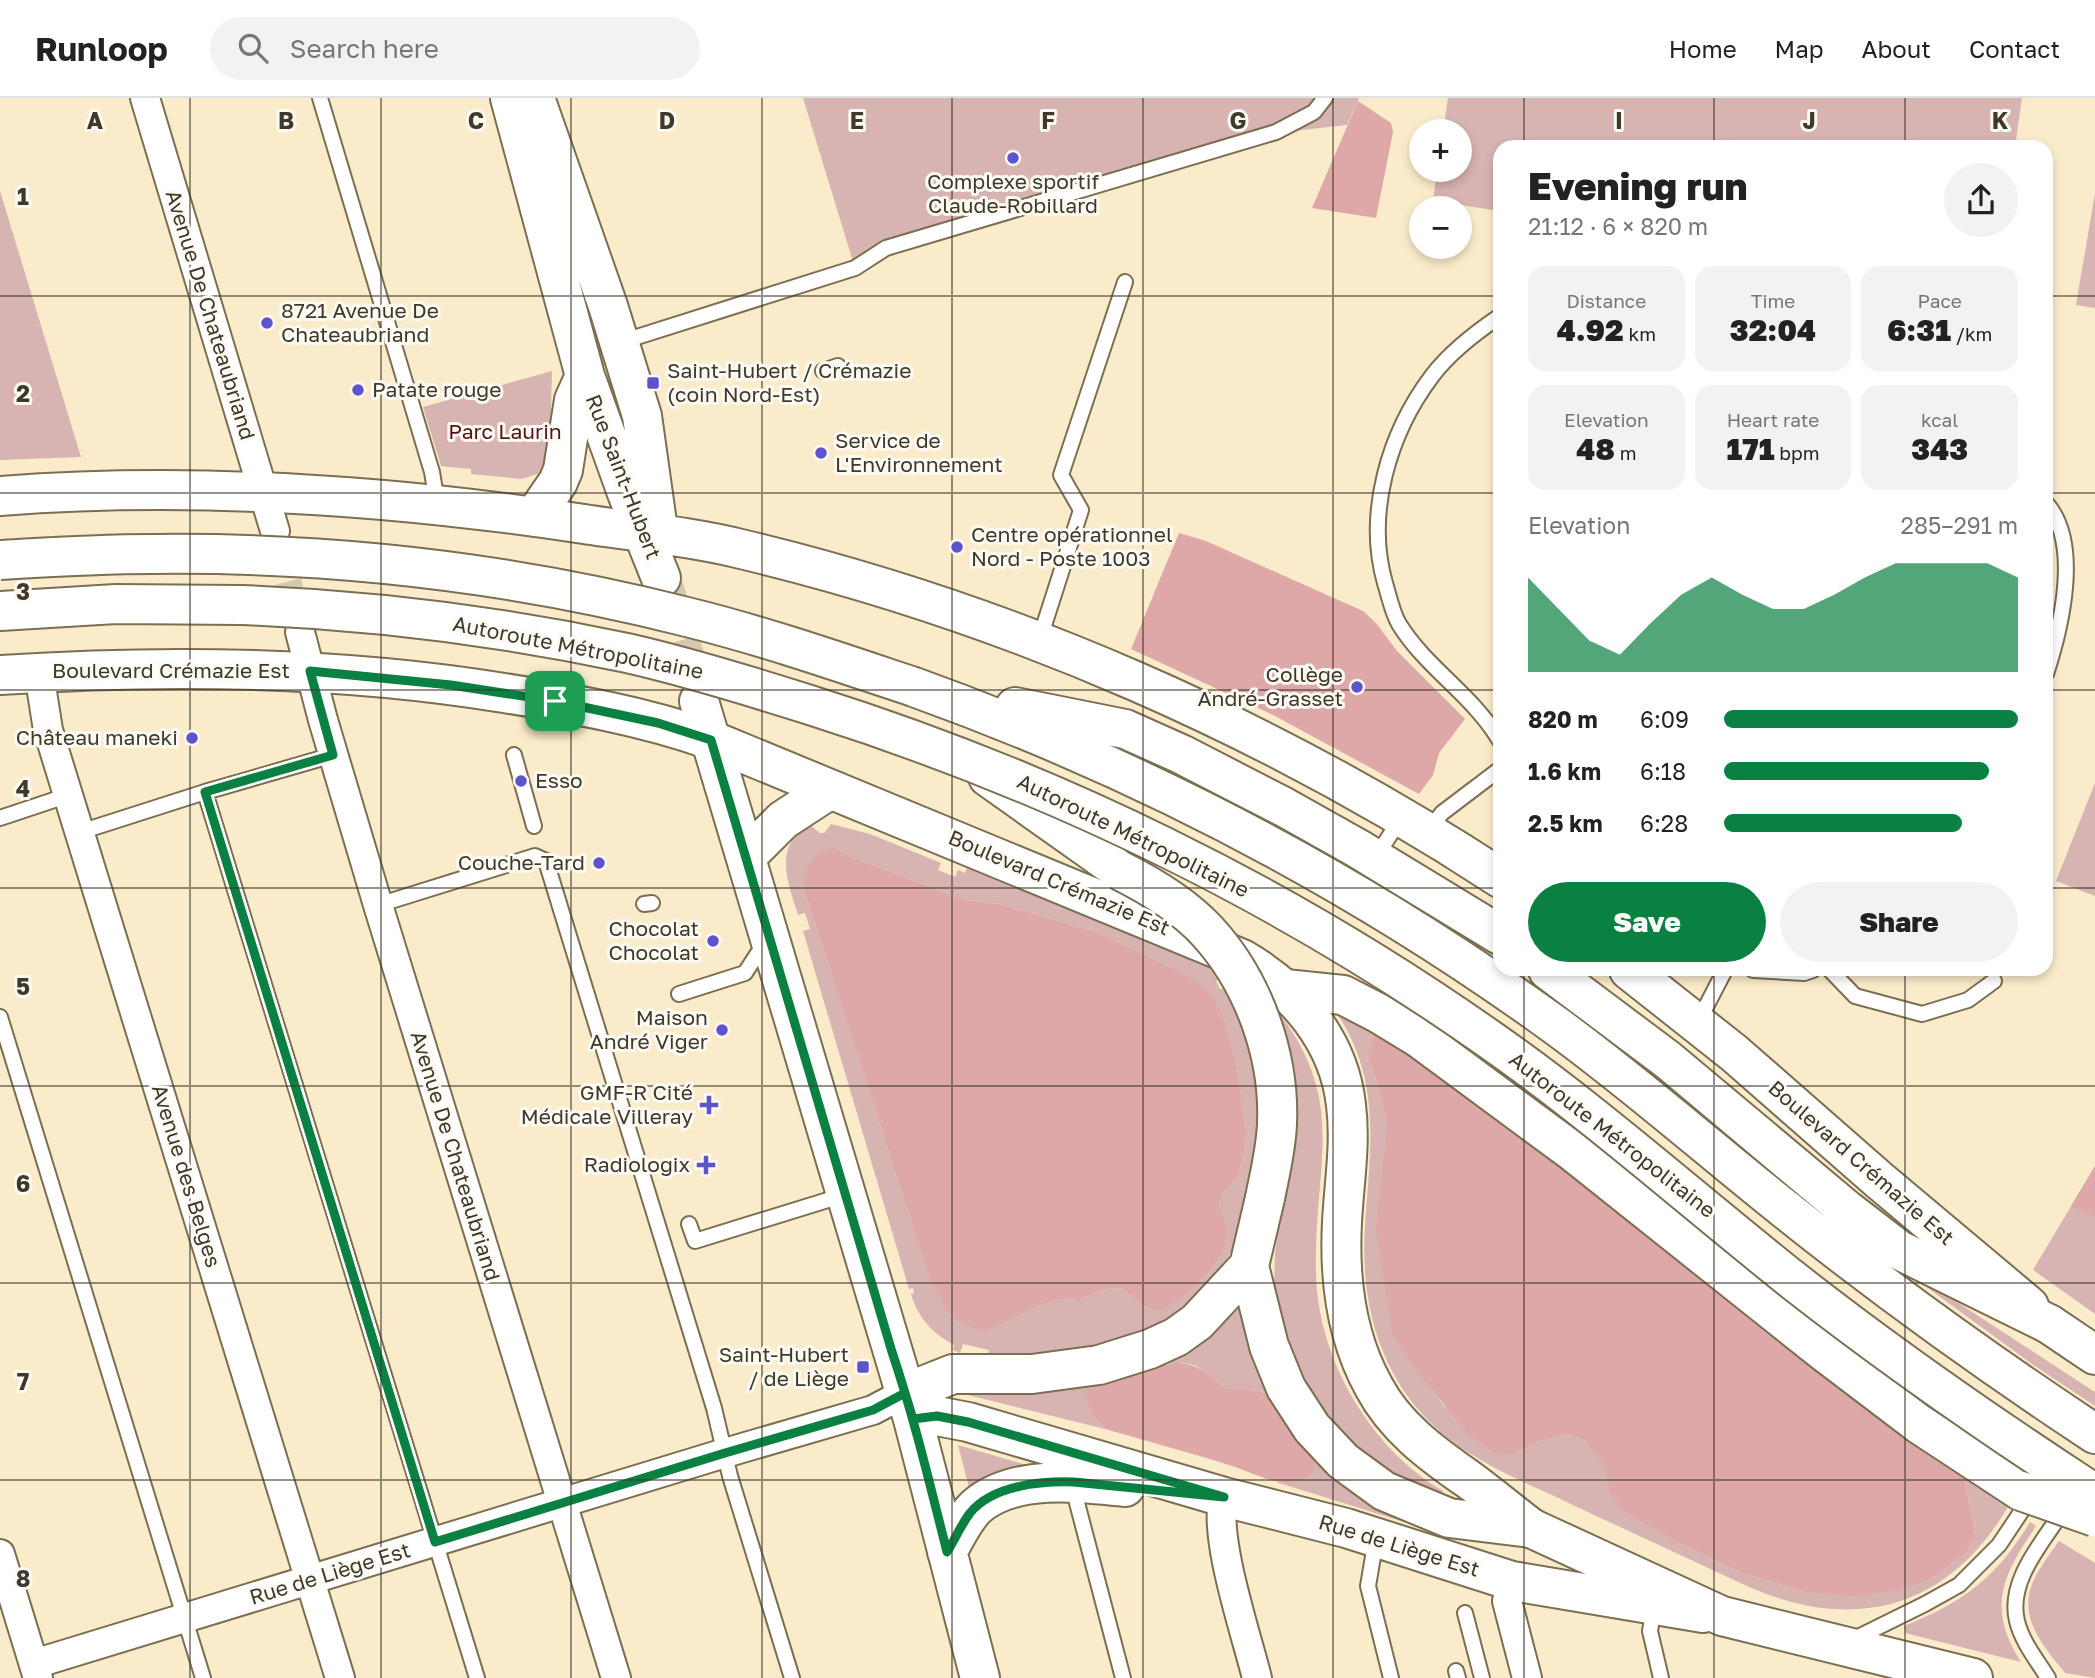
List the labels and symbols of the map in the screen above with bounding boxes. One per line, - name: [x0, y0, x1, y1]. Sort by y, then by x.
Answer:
- text: A: [87, 106, 104, 134]
- text: B: [278, 106, 294, 134]
- text: C: [468, 106, 484, 134]
- text: D: [659, 106, 675, 134]
- text: E: [850, 106, 864, 134]
- text: F: [1041, 106, 1055, 134]
- text: G: [1230, 106, 1246, 134]
- text: I: [1615, 106, 1623, 134]
- text: J: [1802, 106, 1816, 134]
- text: K: [1992, 106, 2009, 134]
- marker: Complexe sportif Claude-Robillard: [1005, 150, 1021, 166]
- place label: Complexe sportif Claude-Robillard: [927, 168, 1099, 218]
- text: 1: [17, 182, 29, 210]
- street label: Avenue De Chateaubriand: [161, 187, 261, 443]
- place label: 8721 Avenue De Chateaubriand: [281, 297, 439, 347]
- marker: 8721 Avenue De Chateaubriand: [259, 315, 275, 331]
- place label: Saint-Hubert / Crémazie (coin Nord-Est): [667, 357, 911, 407]
- marker: Saint-Hubert / Crémazie (coin Nord-Est): [645, 375, 661, 391]
- place label: Patate rouge: [372, 376, 501, 402]
- text: 2: [16, 379, 30, 407]
- marker: Patate rouge: [350, 382, 366, 398]
- street label: Rue Saint-Hubert: [581, 391, 667, 563]
- park label: Parc Laurin: [448, 418, 562, 444]
- place label: Service de L'Environnement: [835, 427, 1003, 477]
- marker: Service de L'Environnement: [813, 445, 829, 461]
- place label: Centre opérationnel Nord - Poste 1003: [971, 521, 1173, 571]
- marker: Centre opérationnel Nord - Poste 1003: [949, 539, 965, 555]
- text: 3: [16, 577, 30, 605]
- street label: Autoroute Métropolitaine: [451, 610, 706, 684]
- street label: Boulevard Crémazie Est: [52, 657, 290, 683]
- place label: Collège André-Grasset: [1197, 661, 1343, 711]
- pin: [525, 671, 585, 731]
- marker: Collège André-Grasset: [1349, 679, 1365, 695]
- place label: Château maneki: [16, 724, 178, 750]
- marker: Château maneki: [184, 730, 200, 746]
- place label: Esso: [535, 767, 583, 793]
- street label: Autoroute Métropolitaine: [1013, 768, 1254, 903]
- marker: Esso: [513, 773, 529, 789]
- text: 4: [16, 774, 30, 802]
- street label: Boulevard Crémazie Est: [945, 824, 1174, 941]
- place label: Couche-Tard: [458, 849, 585, 875]
- marker: Couche-Tard: [591, 855, 607, 871]
- place label: Chocolat Chocolat: [608, 915, 699, 965]
- marker: Chocolat Chocolat: [705, 933, 721, 949]
- text: 5: [16, 972, 30, 1000]
- place label: Maison André Viger: [590, 1004, 708, 1054]
- marker: Maison André Viger: [714, 1022, 730, 1038]
- street label: Avenue De Chateaubriand: [406, 1028, 506, 1284]
- street label: Autoroute Métropolitaine: [1504, 1046, 1721, 1223]
- street label: Boulevard Crémazie Est: [1763, 1074, 1960, 1250]
- place label: GMF-R Cité Médicale Villeray: [521, 1079, 693, 1129]
- street label: Avenue des Belges: [147, 1081, 227, 1270]
- marker: GMF-R Cité Médicale Villeray: [699, 1095, 719, 1115]
- place label: Radiologix: [584, 1151, 690, 1177]
- marker: Radiologix: [696, 1155, 716, 1175]
- text: 6: [16, 1169, 30, 1197]
- place label: Saint-Hubert / de Liège: [719, 1341, 849, 1391]
- marker: Saint-Hubert / de Liège: [855, 1359, 871, 1375]
- text: 7: [17, 1367, 29, 1395]
- street label: Rue de Liège Est: [1316, 1508, 1483, 1582]
- street label: Rue de Liège Est: [246, 1536, 413, 1610]
- text: 8: [16, 1564, 30, 1592]

